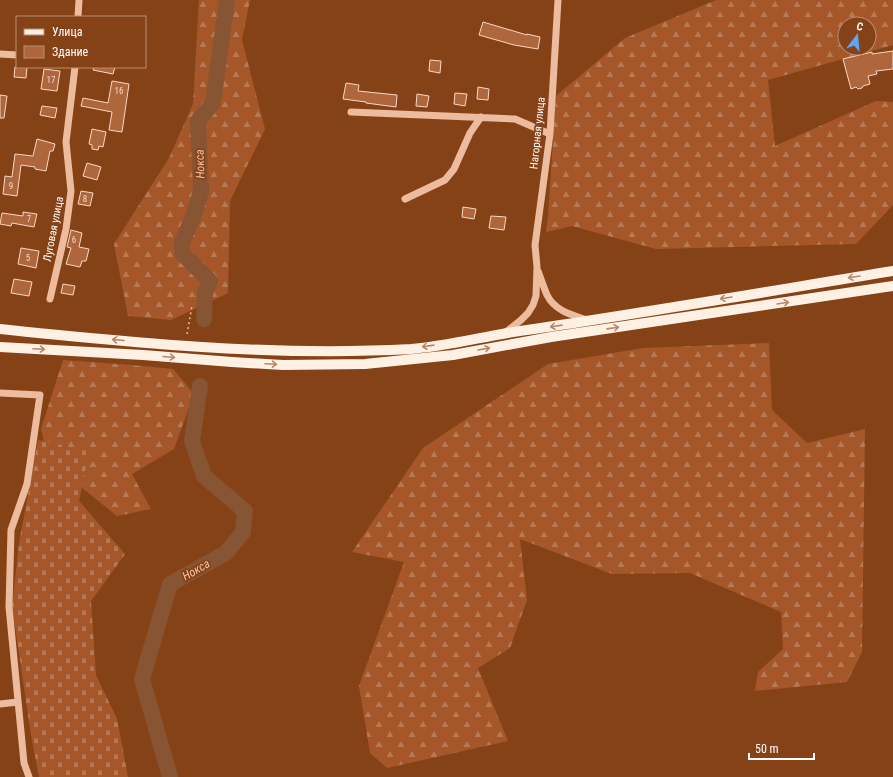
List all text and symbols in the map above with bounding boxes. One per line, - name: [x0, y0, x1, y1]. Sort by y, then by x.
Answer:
- legend: [16, 16, 146, 68]
- north arrow: [837, 16, 877, 56]
- text: С: [855, 20, 864, 34]
- text: Улица: [52, 25, 83, 39]
- text: Здание: [52, 45, 89, 59]
- house number: 17: [47, 75, 56, 85]
- house number: 16: [115, 86, 123, 96]
- street label: Нагорная улица: [527, 96, 548, 170]
- water label: Нокса: [192, 149, 208, 179]
- house number: 9: [9, 181, 13, 191]
- house number: 8: [83, 194, 87, 204]
- street label: Луговая улица: [41, 195, 66, 263]
- house number: 7: [27, 214, 32, 224]
- house number: 6: [72, 235, 76, 245]
- house number: 5: [26, 253, 31, 263]
- one-way arrow: [848, 274, 861, 282]
- one-way arrow: [720, 294, 733, 302]
- one-way arrow: [776, 299, 789, 307]
- one-way arrow: [550, 322, 563, 329]
- one-way arrow: [606, 324, 619, 332]
- one-way arrow: [112, 337, 125, 344]
- one-way arrow: [422, 343, 435, 350]
- one-way arrow: [32, 345, 45, 352]
- one-way arrow: [477, 345, 490, 353]
- one-way arrow: [162, 353, 175, 360]
- one-way arrow: [264, 360, 277, 368]
- water label: Нокса: [180, 557, 212, 583]
- scale bar: [749, 735, 814, 761]
- text: 50 m: [755, 742, 779, 756]

